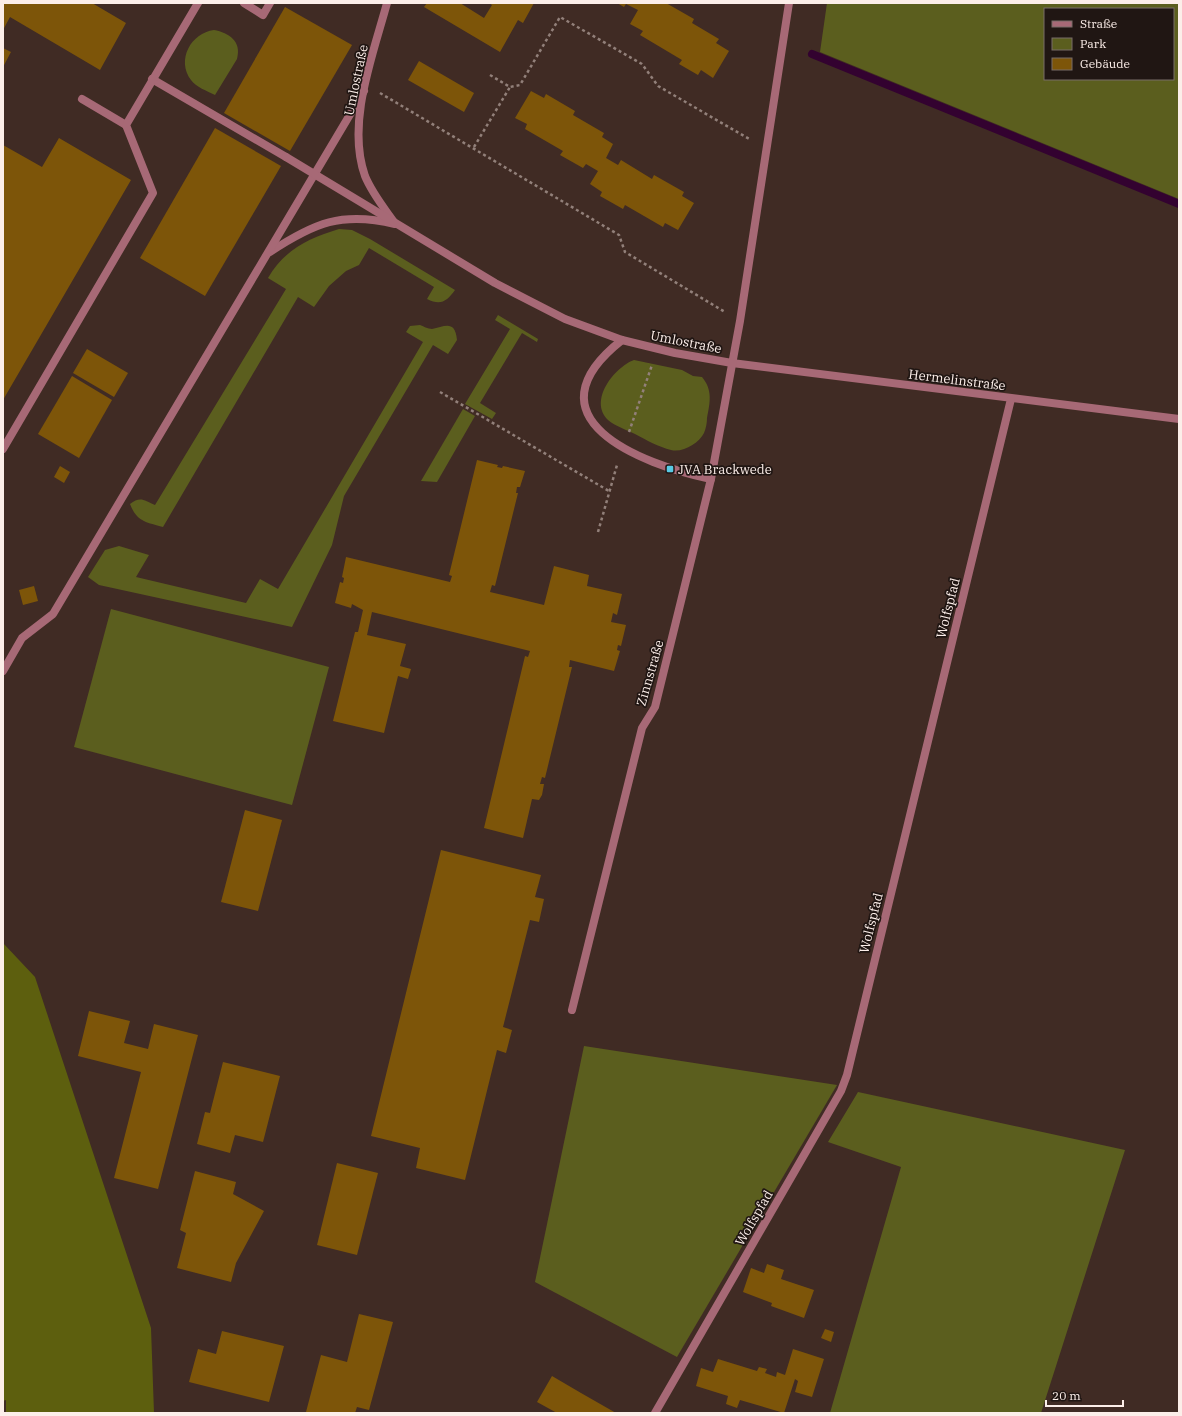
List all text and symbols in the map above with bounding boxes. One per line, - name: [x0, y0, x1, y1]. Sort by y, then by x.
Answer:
- legend: [1044, 8, 1174, 80]
- text: Straße: [1080, 16, 1117, 31]
- text: Park: [1080, 36, 1106, 51]
- street label: Umlostraße: [340, 43, 372, 117]
- text: Gebäude: [1080, 56, 1130, 71]
- street label: Umlostraße: [649, 327, 723, 357]
- street label: Hermelinstraße: [908, 366, 1007, 394]
- place label: JVA Brackwede: [678, 461, 772, 478]
- marker: JVA Brackwede: [665, 464, 675, 474]
- street label: Wolfspfad: [932, 576, 964, 640]
- street label: Zinnstraße: [632, 638, 668, 708]
- street label: Wolfspfad: [855, 891, 887, 955]
- street label: Wolfspfad: [731, 1187, 777, 1249]
- scale bar: [1046, 1382, 1123, 1408]
- text: 20 m: [1052, 1388, 1081, 1403]

